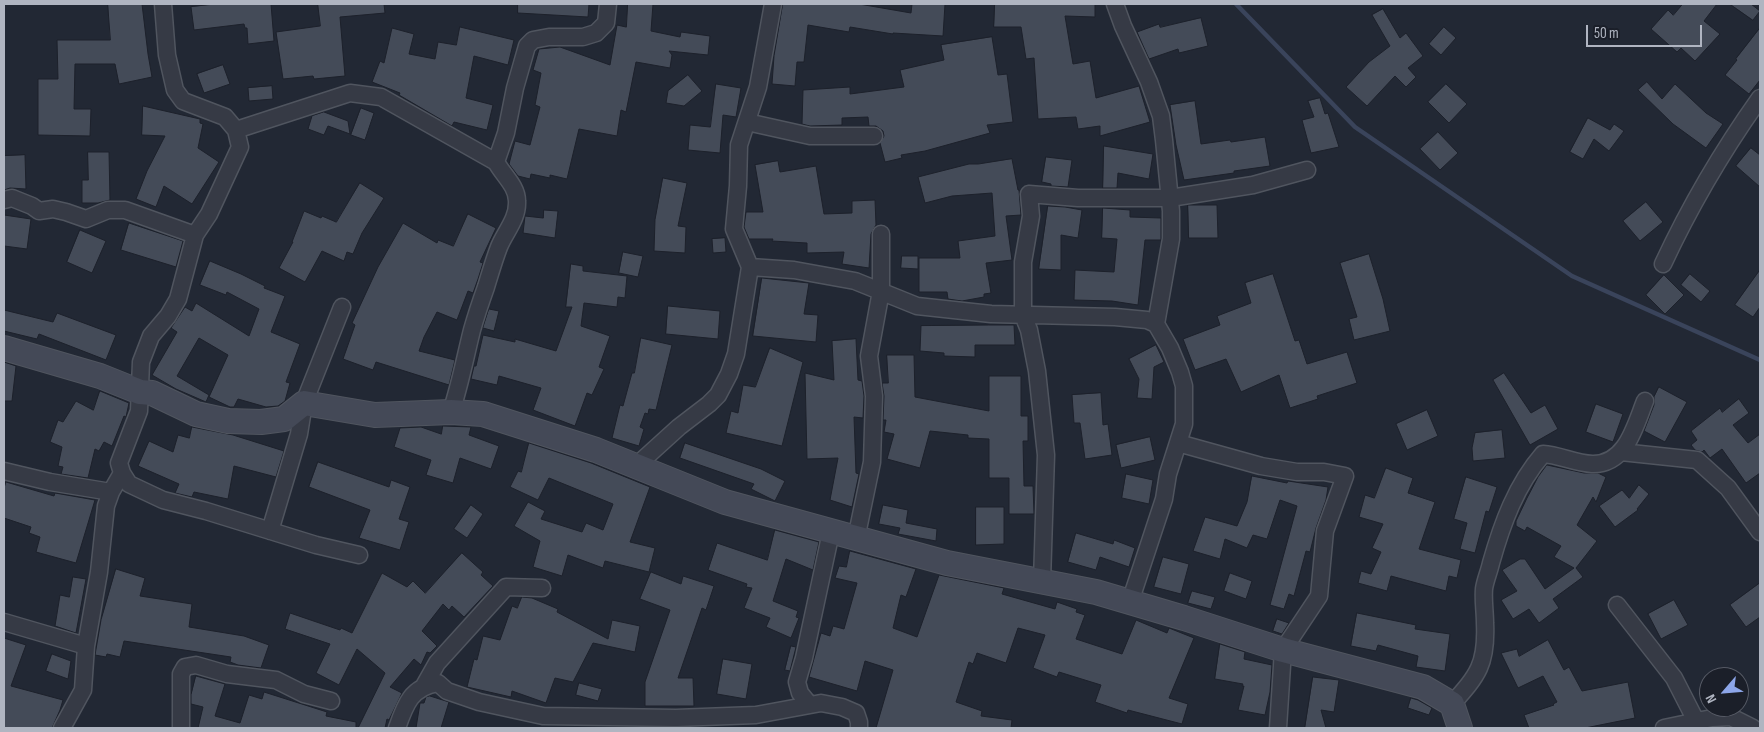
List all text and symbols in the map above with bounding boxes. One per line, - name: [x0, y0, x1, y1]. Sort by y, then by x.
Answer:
- scale bar: [1589, 15, 1705, 47]
- text: 50 m: [1594, 24, 1619, 43]
- north arrow: [1699, 667, 1749, 717]
- text: N: [1702, 691, 1720, 706]

